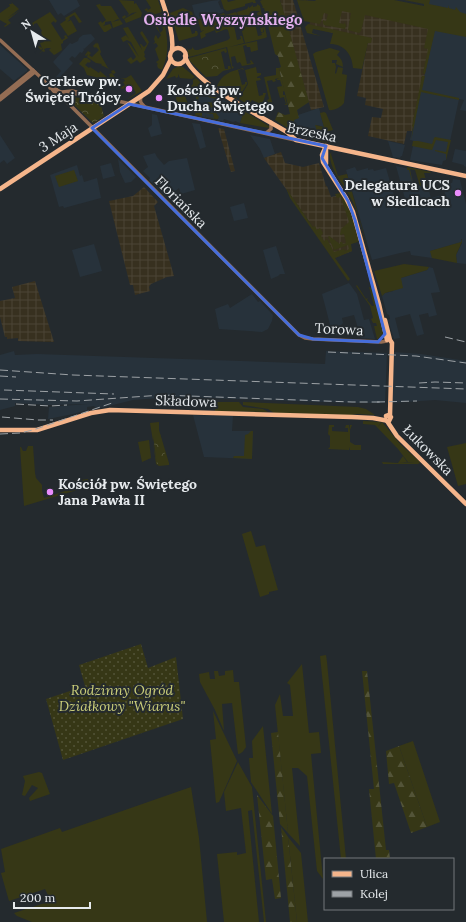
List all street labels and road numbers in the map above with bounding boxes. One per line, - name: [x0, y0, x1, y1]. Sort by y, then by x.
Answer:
- street label: 3 Maja: [35, 118, 81, 156]
- street label: Brzeska: [285, 118, 339, 146]
- street label: Floriańska: [151, 172, 211, 232]
- street label: Torowa: [314, 319, 364, 339]
- street label: Składowa: [155, 391, 217, 411]
- street label: Łukowska: [399, 421, 457, 479]

